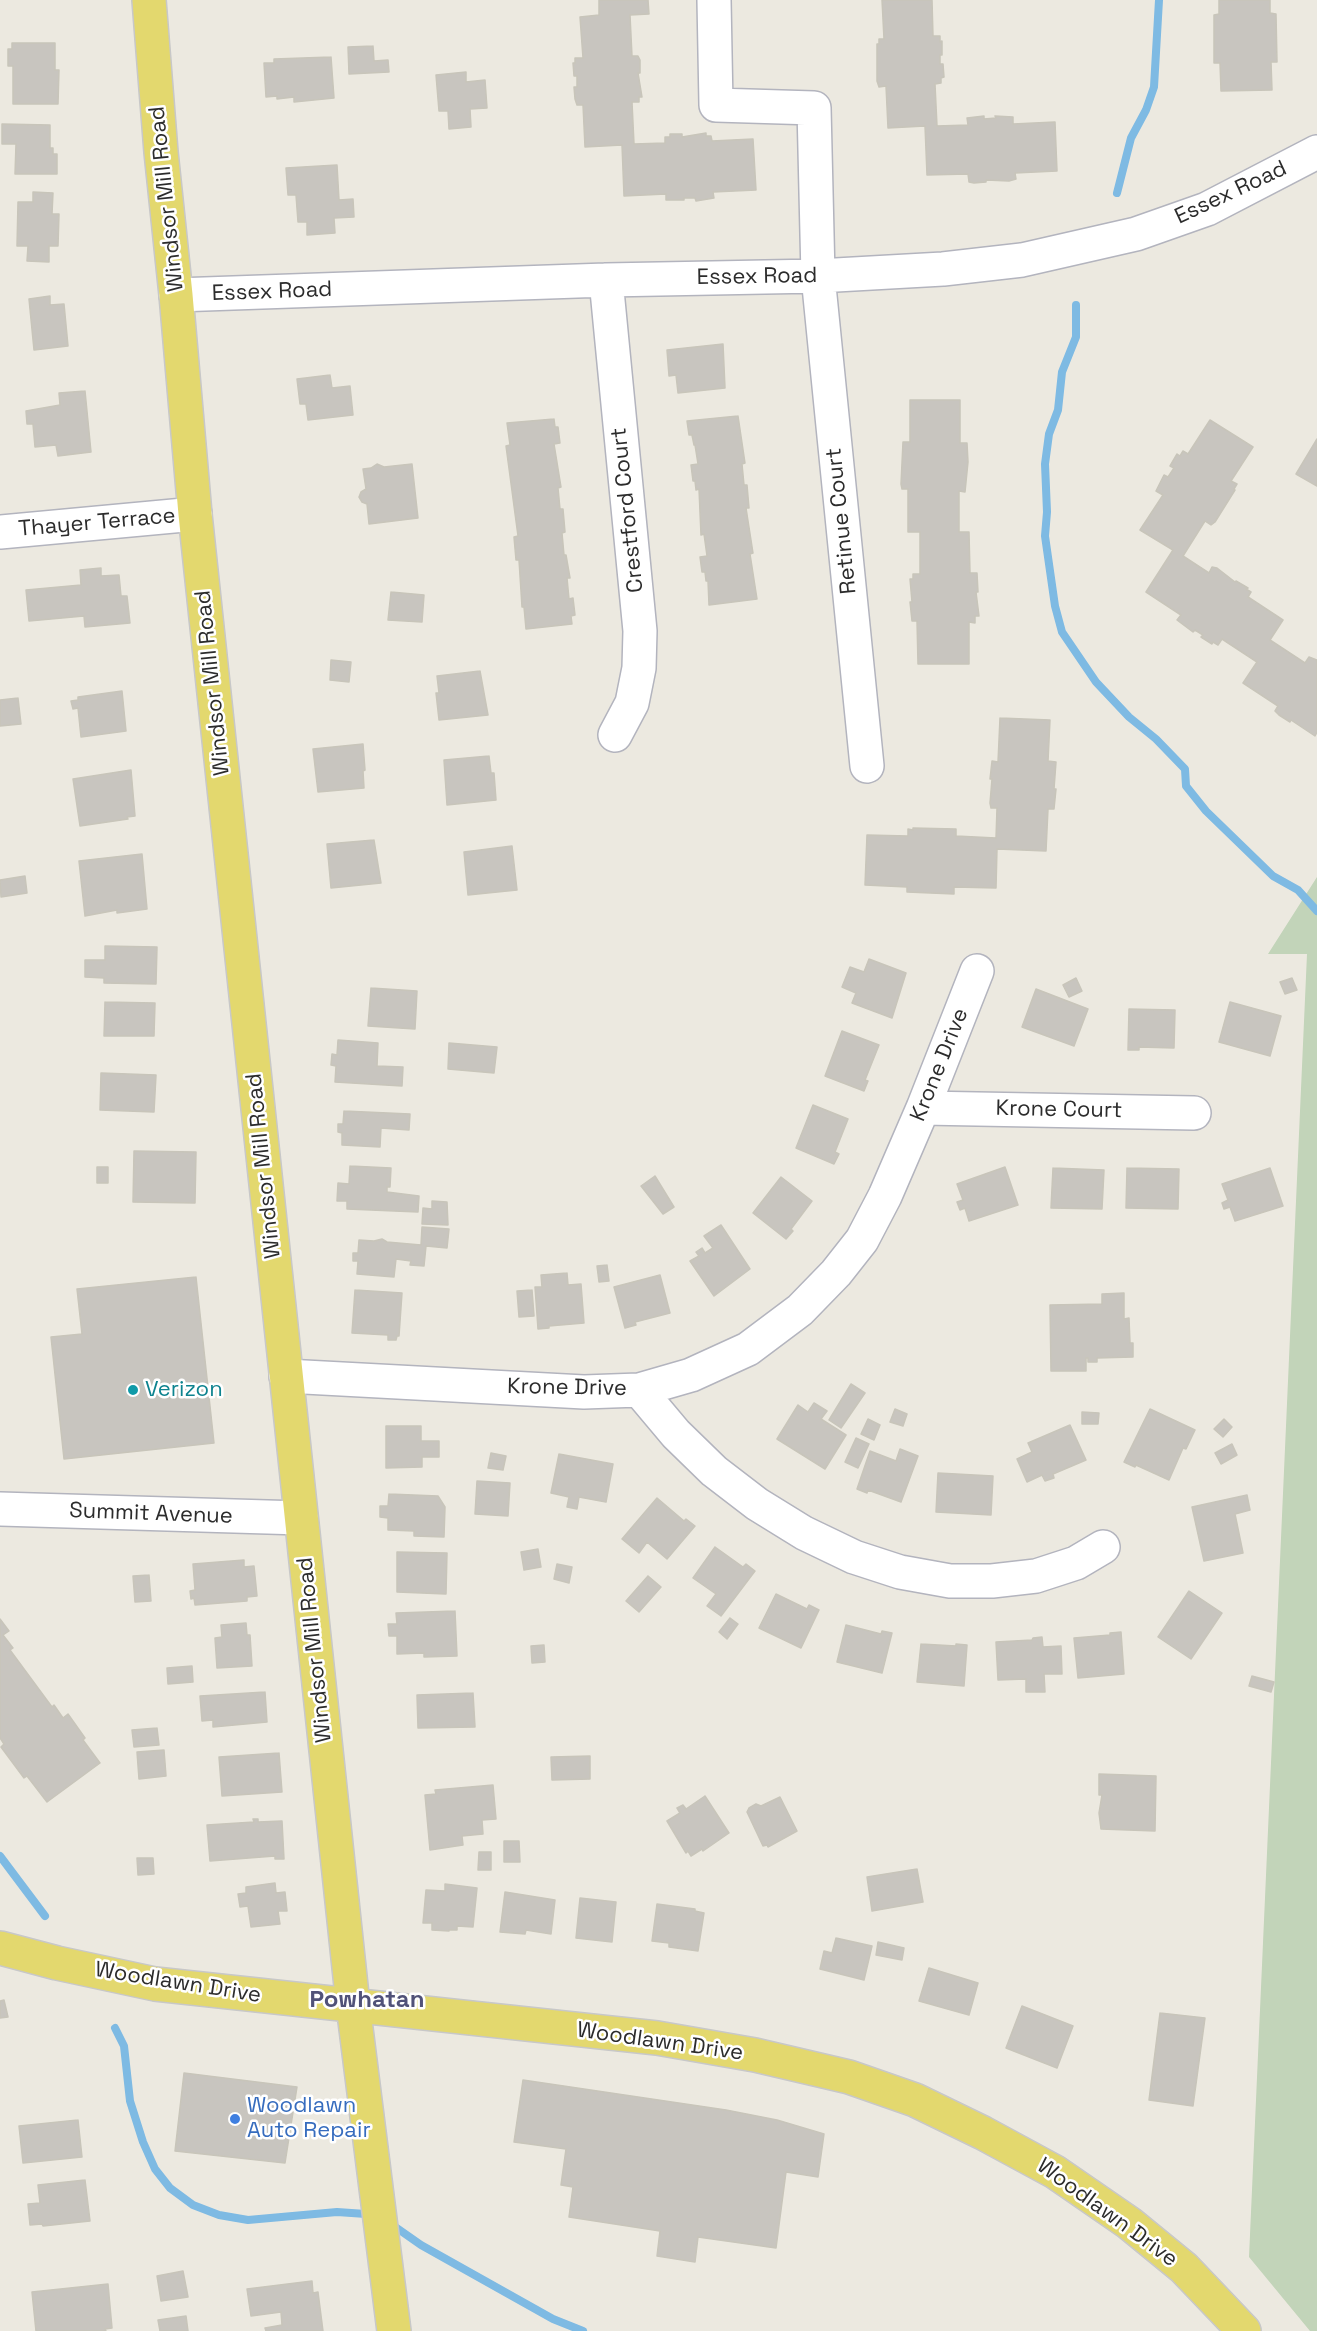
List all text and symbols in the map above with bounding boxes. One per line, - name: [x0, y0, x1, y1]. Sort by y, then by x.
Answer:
- street label: Windsor Mill Road: [144, 105, 190, 293]
- street label: Essex Road: [1171, 156, 1291, 230]
- street label: Essex Road: [696, 263, 818, 291]
- street label: Essex Road: [211, 277, 333, 307]
- street label: Crestford Court: [606, 426, 650, 594]
- street label: Retinue Court: [821, 447, 863, 595]
- street label: Thayer Terrace: [17, 503, 177, 543]
- street label: Windsor Mill Road: [190, 589, 236, 777]
- street label: Krone Drive: [905, 1005, 975, 1125]
- street label: Windsor Mill Road: [241, 1072, 287, 1260]
- street label: Krone Court: [995, 1096, 1123, 1124]
- street label: Krone Drive: [507, 1374, 627, 1402]
- place label: Verizon: [145, 1377, 223, 1403]
- marker: Verizon: [126, 1383, 140, 1397]
- street label: Summit Avenue: [69, 1498, 233, 1530]
- street label: Windsor Mill Road: [292, 1556, 338, 1744]
- street label: Woodlawn Drive: [93, 1957, 263, 2009]
- district label: Powhatan: [309, 1986, 425, 2014]
- street label: Woodlawn Drive: [575, 2017, 745, 2067]
- place label: Woodlawn Auto Repair: [247, 2093, 371, 2144]
- marker: Woodlawn Auto Repair: [228, 2112, 242, 2126]
- street label: Woodlawn Drive: [1031, 2153, 1183, 2273]

